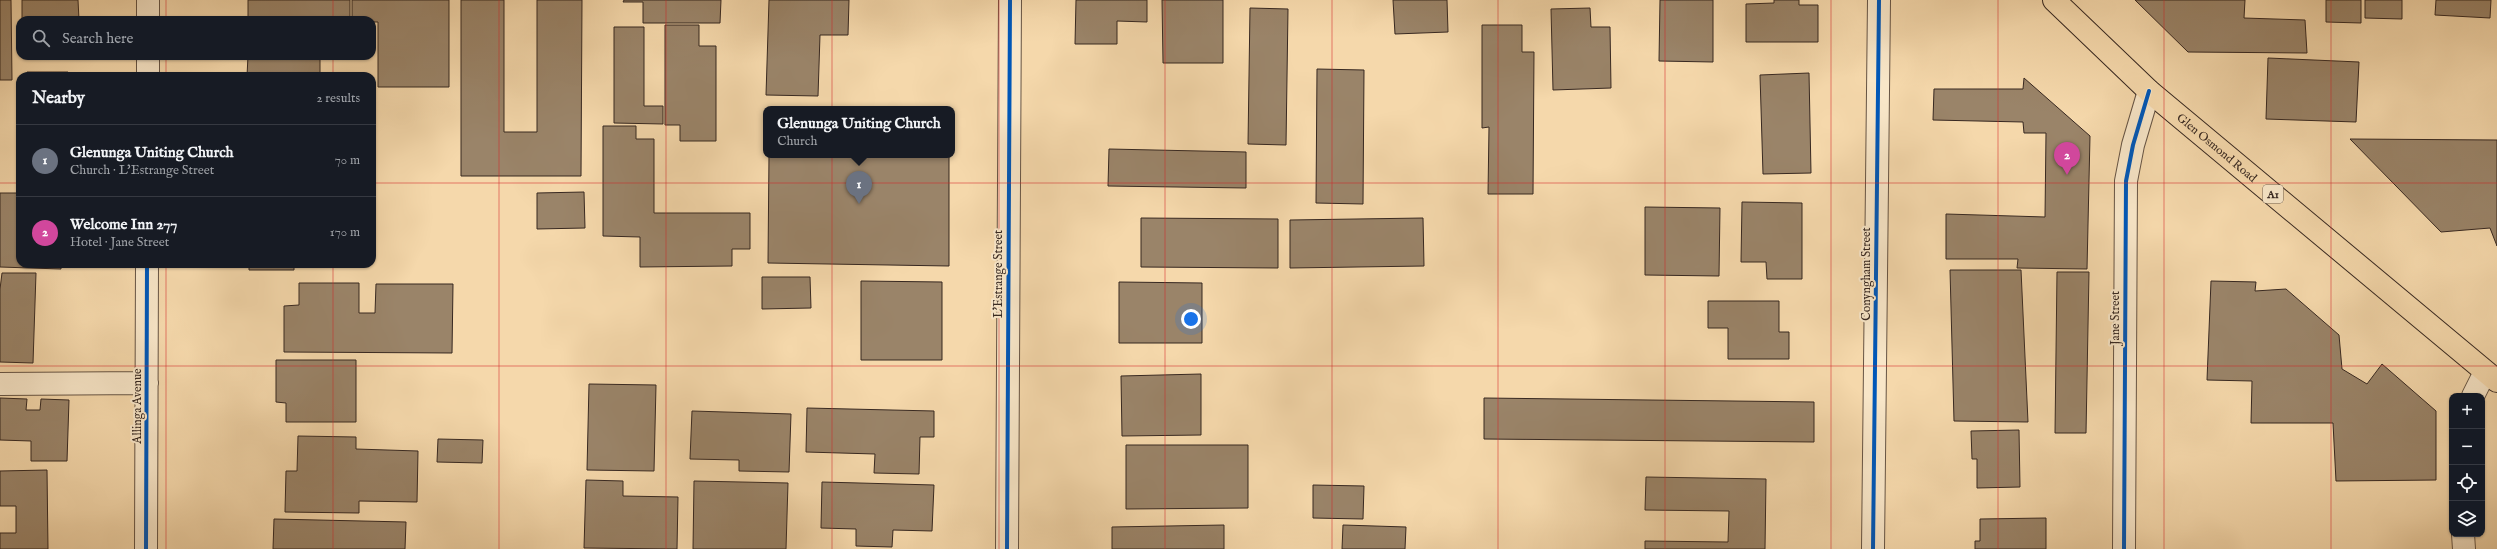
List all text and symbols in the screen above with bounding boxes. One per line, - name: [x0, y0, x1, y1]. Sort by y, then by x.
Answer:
- search box: [16, 16, 376, 60]
- icon: search: [30, 27, 52, 49]
- text: Search here: [62, 29, 133, 48]
- text: Nearby: [32, 88, 85, 109]
- text: 2 results: [316, 90, 360, 107]
- popup: [763, 106, 955, 158]
- street label: Glen Osmond Road: [2174, 110, 2260, 186]
- text: Glenunga Uniting Church: [777, 114, 941, 133]
- text: Church: [777, 133, 817, 150]
- pin: 2: [2054, 142, 2080, 175]
- text: Glenunga Uniting Church: [70, 143, 234, 162]
- text: 1: [43, 152, 47, 169]
- text: 70 m: [335, 152, 360, 169]
- text: Church · L'Estrange Street: [70, 162, 214, 179]
- pin: 1: [846, 171, 872, 204]
- road number: A1: [2263, 185, 2283, 203]
- text: Welcome Inn 277: [70, 215, 177, 234]
- text: 2: [42, 224, 48, 241]
- text: 170 m: [330, 224, 360, 241]
- street label: Conyngham Street: [1859, 227, 1874, 321]
- street label: L'Estrange Street: [991, 230, 1006, 318]
- text: Hotel · Jane Street: [70, 234, 169, 251]
- street label: Jane Street: [2108, 291, 2124, 347]
- your location: [1181, 309, 1201, 329]
- street label: Allinga Avenue: [130, 368, 145, 445]
- map controls: [2449, 393, 2485, 537]
- button: +: [2449, 393, 2485, 429]
- button: −: [2449, 429, 2485, 465]
- button: locate: [2449, 465, 2485, 501]
- button: layers: [2449, 501, 2485, 537]

